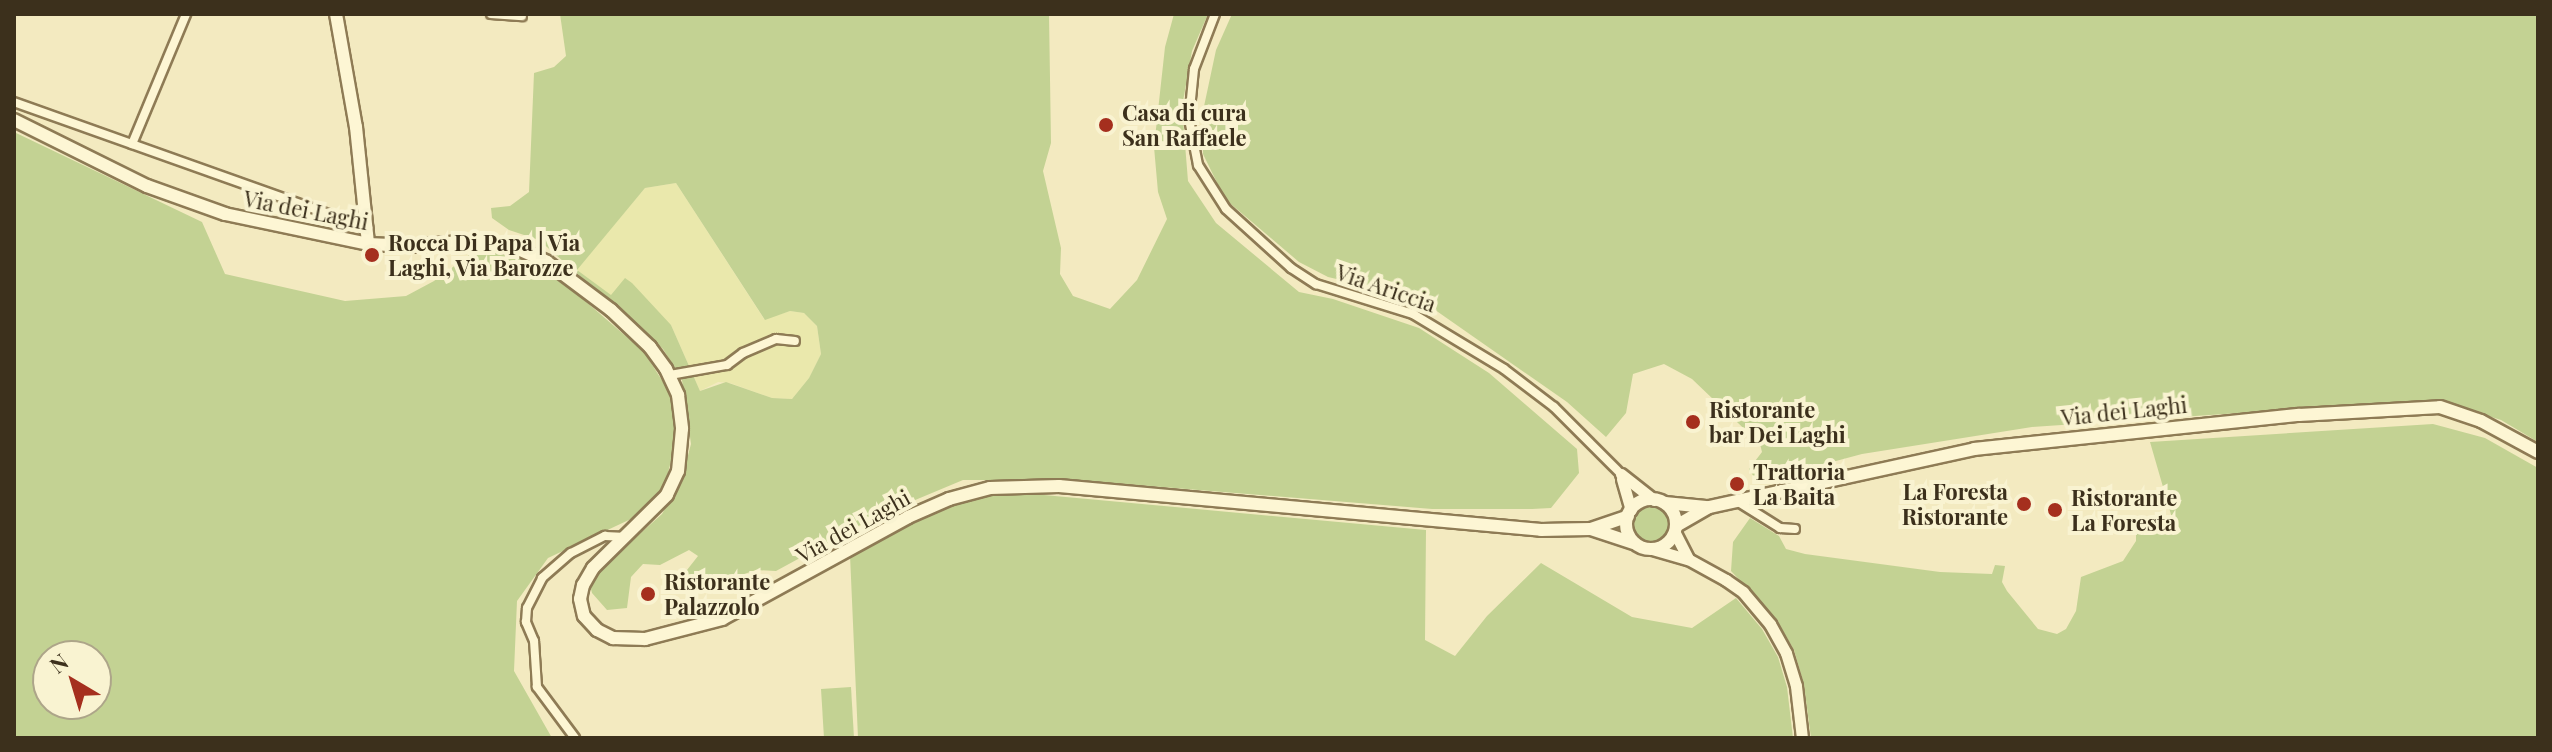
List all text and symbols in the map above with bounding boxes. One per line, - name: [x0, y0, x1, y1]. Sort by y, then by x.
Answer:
- place label: Casa di cura San Raffaele: [1122, 99, 1247, 150]
- marker: Casa di cura San Raffaele: [1097, 116, 1115, 134]
- street label: Via dei Laghi: [241, 185, 371, 235]
- place label: Rocca Di Papa | Via Laghi, Via Barozze: [388, 229, 581, 280]
- marker: Rocca Di Papa | Via Laghi, Via Barozze: [363, 246, 381, 264]
- street label: Via Ariccia: [1332, 258, 1440, 318]
- street label: Via dei Laghi: [2060, 391, 2188, 431]
- place label: Ristorante bar Dei Laghi: [1709, 396, 1846, 448]
- marker: Ristorante bar Dei Laghi: [1684, 413, 1702, 431]
- place label: Trattoria La Baita: [1753, 458, 1845, 510]
- marker: Trattoria La Baita: [1728, 475, 1746, 493]
- place label: La Foresta Ristorante: [1902, 478, 2008, 530]
- street label: Via dei Laghi: [791, 484, 915, 568]
- place label: Ristorante La Foresta: [2071, 484, 2177, 536]
- marker: La Foresta Ristorante: [2015, 495, 2033, 513]
- marker: Ristorante La Foresta: [2046, 501, 2064, 519]
- place label: Ristorante Palazzolo: [664, 568, 770, 620]
- marker: Ristorante Palazzolo: [639, 585, 657, 603]
- north arrow: [32, 640, 112, 720]
- text: N: [43, 646, 74, 679]

